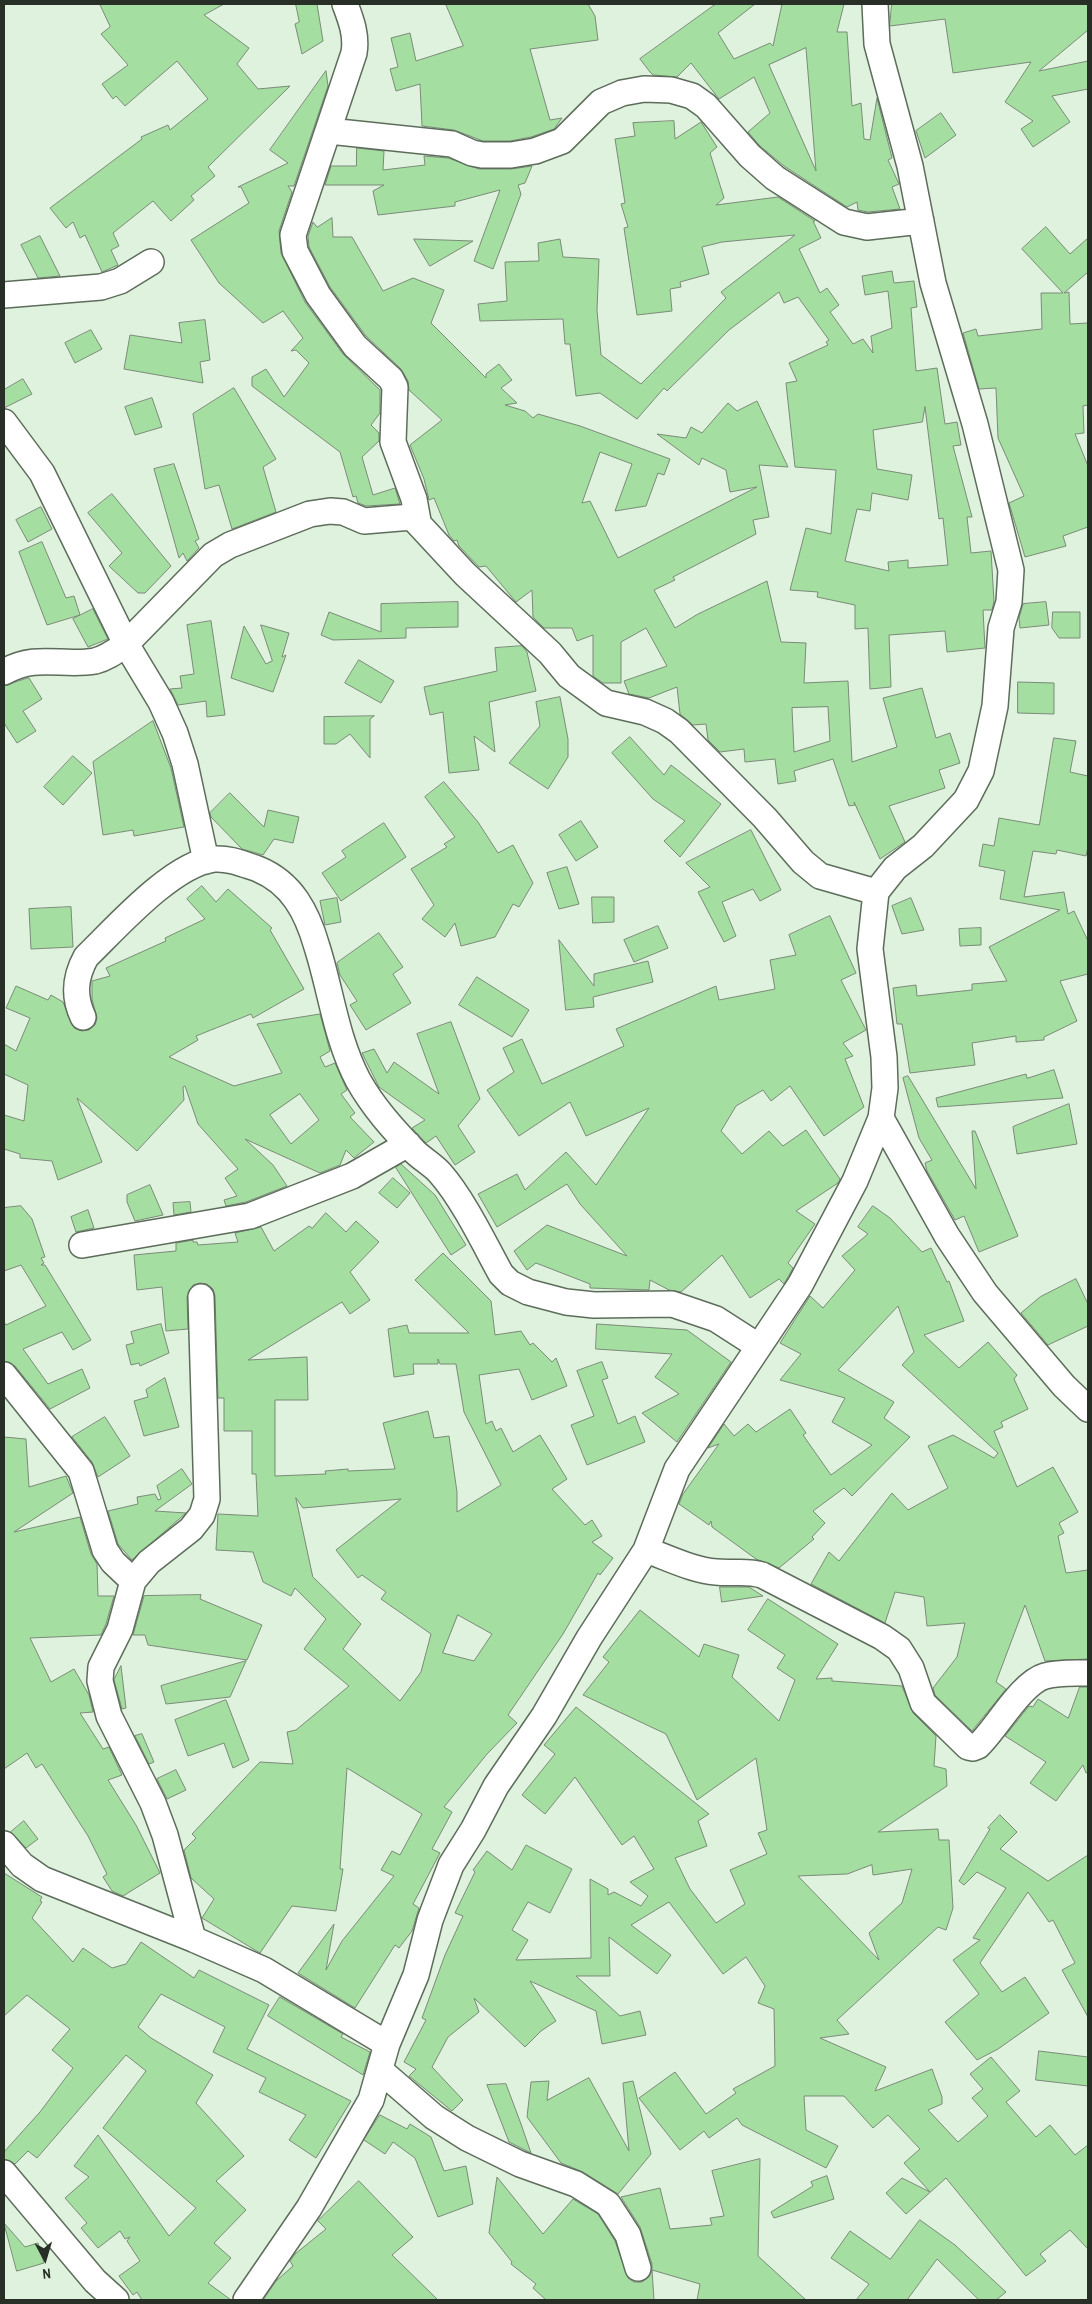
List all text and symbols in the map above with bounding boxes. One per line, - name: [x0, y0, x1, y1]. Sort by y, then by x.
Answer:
- north arrow: [20, 2234, 70, 2284]
- text: N: [42, 2265, 52, 2283]

